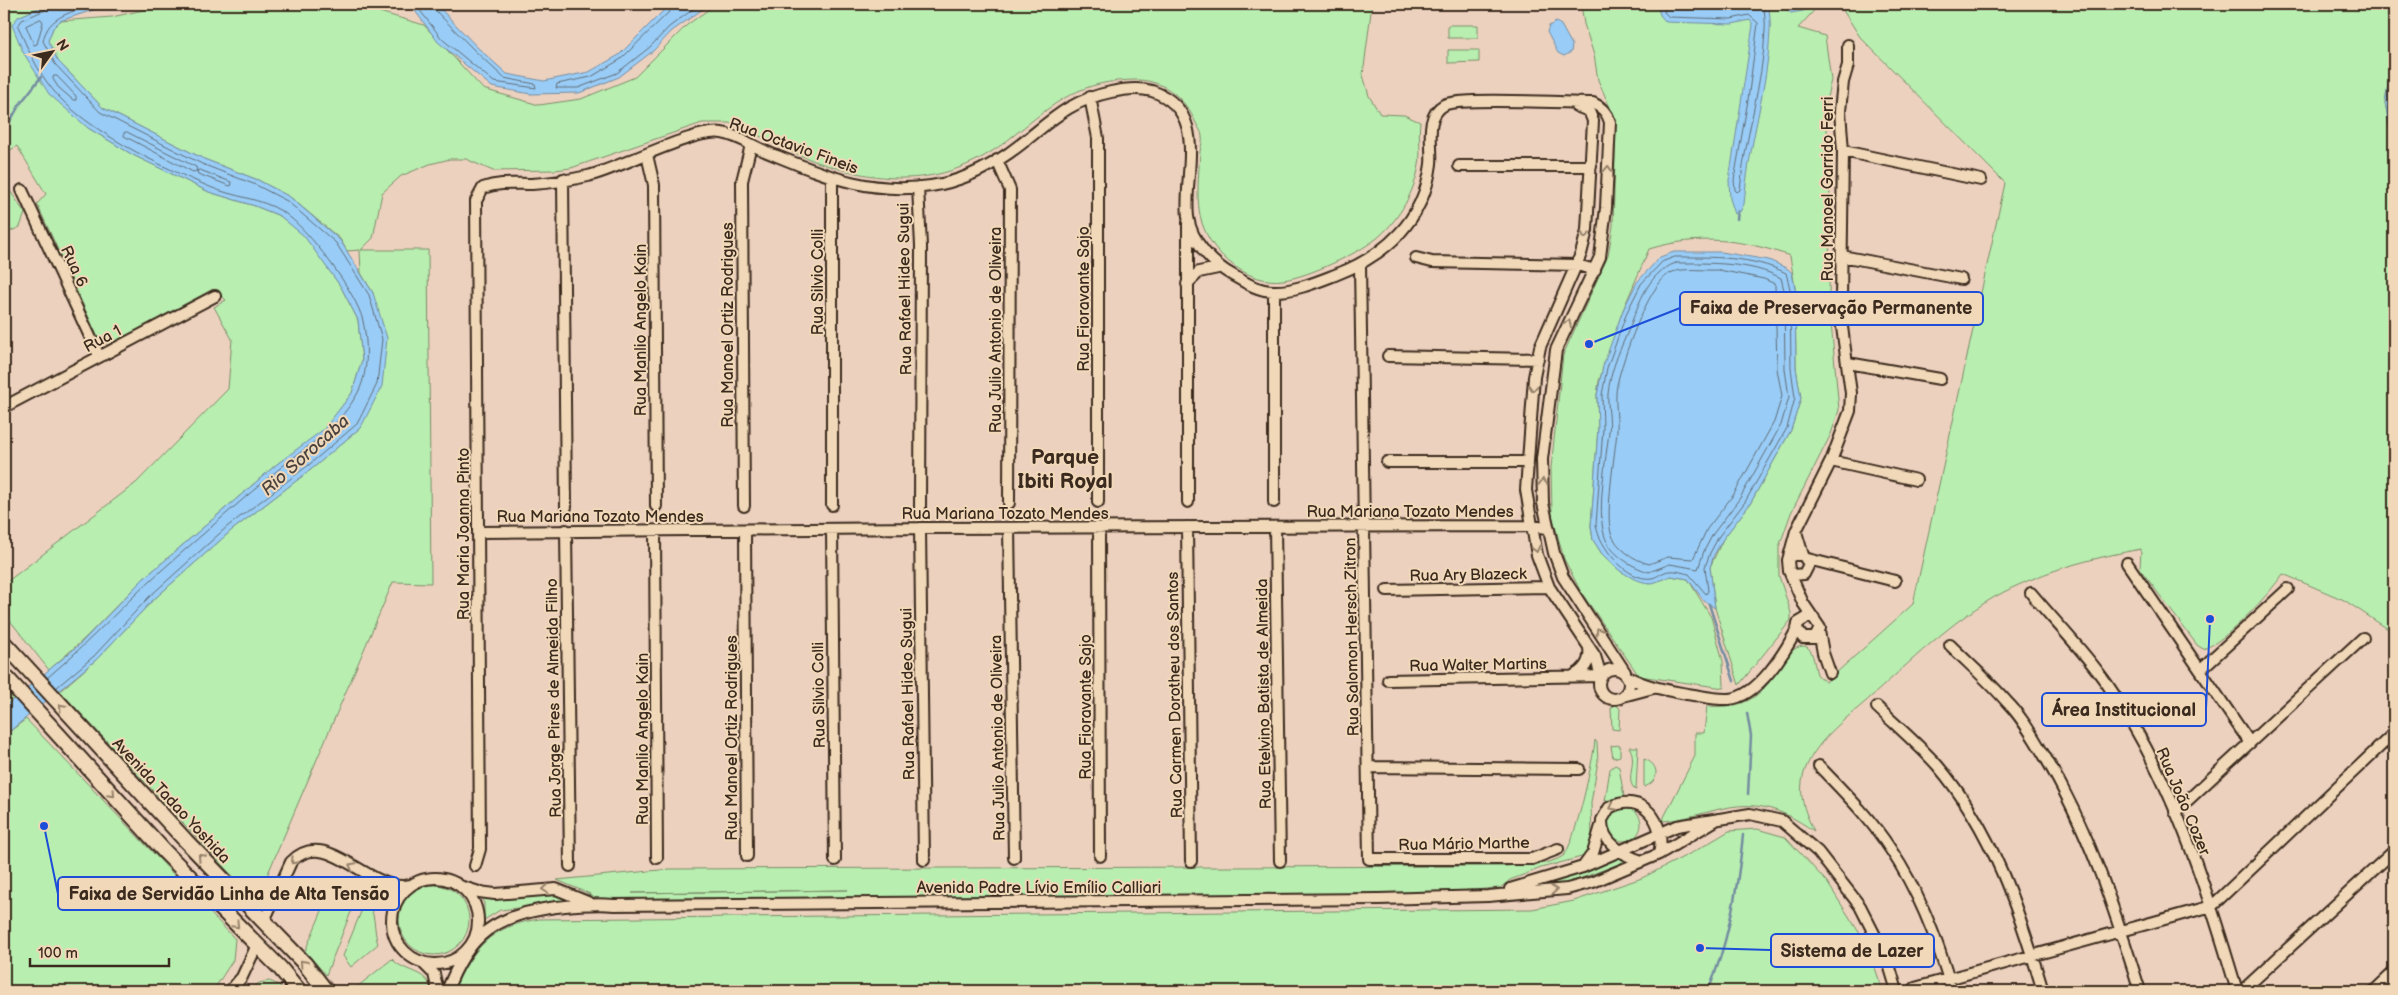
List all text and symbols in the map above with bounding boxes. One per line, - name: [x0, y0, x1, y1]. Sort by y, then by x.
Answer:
- north arrow: [28, 28, 78, 78]
- text: N: [52, 36, 72, 54]
- street label: Rua Manoel Garrido Ferri: [1819, 97, 1838, 281]
- street label: Rua Octavio Fineis: [726, 114, 861, 179]
- one-way arrow: [1603, 164, 1613, 172]
- street label: Rua Rafael Hideo Sugui: [894, 203, 917, 375]
- street label: Rua Manoel Ortiz Rodrigues: [719, 222, 738, 428]
- street label: Rua Fioravante Sajo: [1075, 226, 1094, 372]
- street label: Rua Julio Antonio de Oliveira: [987, 227, 1006, 433]
- street label: Rua Silvio Colli: [809, 229, 828, 335]
- one-way arrow: [1581, 231, 1591, 240]
- street label: Rua 6: [56, 243, 92, 291]
- street label: Rua Manlio Angelo Kain: [632, 244, 651, 416]
- callout: Faixa de Preservação Permanente: [1680, 292, 1983, 325]
- text: Faixa de Preservação Permanente: [1690, 298, 1972, 319]
- one-way arrow: [1562, 319, 1573, 328]
- street label: Rua 1: [81, 322, 125, 357]
- one-way arrow: [1528, 384, 1539, 392]
- water label: Rio Sorocaba: [257, 410, 354, 500]
- district label: Parque Ibiti Royal: [1017, 445, 1113, 494]
- street label: Rua Maria Joanna Pinto: [455, 448, 474, 620]
- one-way arrow: [1537, 478, 1548, 486]
- street label: Rua Mariana Tozato Mendes: [1306, 503, 1514, 522]
- street label: Rua Mariana Tozato Mendes: [901, 505, 1109, 524]
- street label: Rua Mariana Tozato Mendes: [496, 508, 704, 527]
- street label: Rua Salomon Hersch Zitron: [1341, 537, 1364, 737]
- one-way arrow: [1530, 545, 1541, 554]
- street label: Rua Ary Blazeck: [1409, 565, 1527, 586]
- street label: Rua Carmen Dorotheu dos Santos: [1164, 571, 1187, 818]
- street label: Rua Jorge Pires de Almeida Filho: [543, 578, 566, 818]
- street label: Rua Etelvino Batista de Almeida: [1253, 578, 1276, 810]
- street label: Rua Rafael Hideo Sugui: [897, 608, 920, 780]
- one-way arrow: [1596, 627, 1605, 637]
- street label: Rua Fioravante Sajo: [1077, 634, 1096, 780]
- street label: Rua Manoel Ortiz Rodrigues: [723, 635, 742, 841]
- street label: Rua Julio Antonio de Oliveira: [987, 635, 1010, 841]
- street label: Rua Silvio Colli: [809, 642, 830, 748]
- street label: Rua Manlio Angelo Kain: [634, 653, 653, 825]
- street label: Rua Walter Martins: [1409, 655, 1547, 676]
- callout: Área Institucional: [2042, 693, 2206, 726]
- text: Área Institucional: [2051, 697, 2196, 721]
- one-way arrow: [58, 703, 67, 712]
- street label: Avenida Tadao Yoshida: [108, 734, 234, 868]
- street label: Rua João Cozer: [2151, 745, 2214, 859]
- one-way arrow: [106, 789, 115, 798]
- one-way arrow: [1610, 801, 1619, 811]
- street label: Rua Mário Marthe: [1398, 834, 1530, 855]
- one-way arrow: [198, 854, 207, 863]
- one-way arrow: [291, 855, 300, 864]
- one-way arrow: [348, 862, 357, 872]
- callout: Faixa de Servidão Linha de Alta Tensão: [58, 877, 399, 910]
- street label: Avenida Padre Lívio Emílio Calliari: [917, 879, 1161, 898]
- text: Faixa de Servidão Linha de Alta Tensão: [68, 884, 390, 905]
- one-way arrow: [541, 884, 549, 895]
- one-way arrow: [1550, 885, 1558, 896]
- one-way arrow: [230, 919, 239, 928]
- callout: Sistema de Lazer: [1771, 934, 1934, 967]
- scale bar: [30, 935, 169, 967]
- text: Sistema de Lazer: [1781, 941, 1924, 962]
- text: 100 m: [38, 944, 78, 963]
- one-way arrow: [300, 959, 309, 968]

